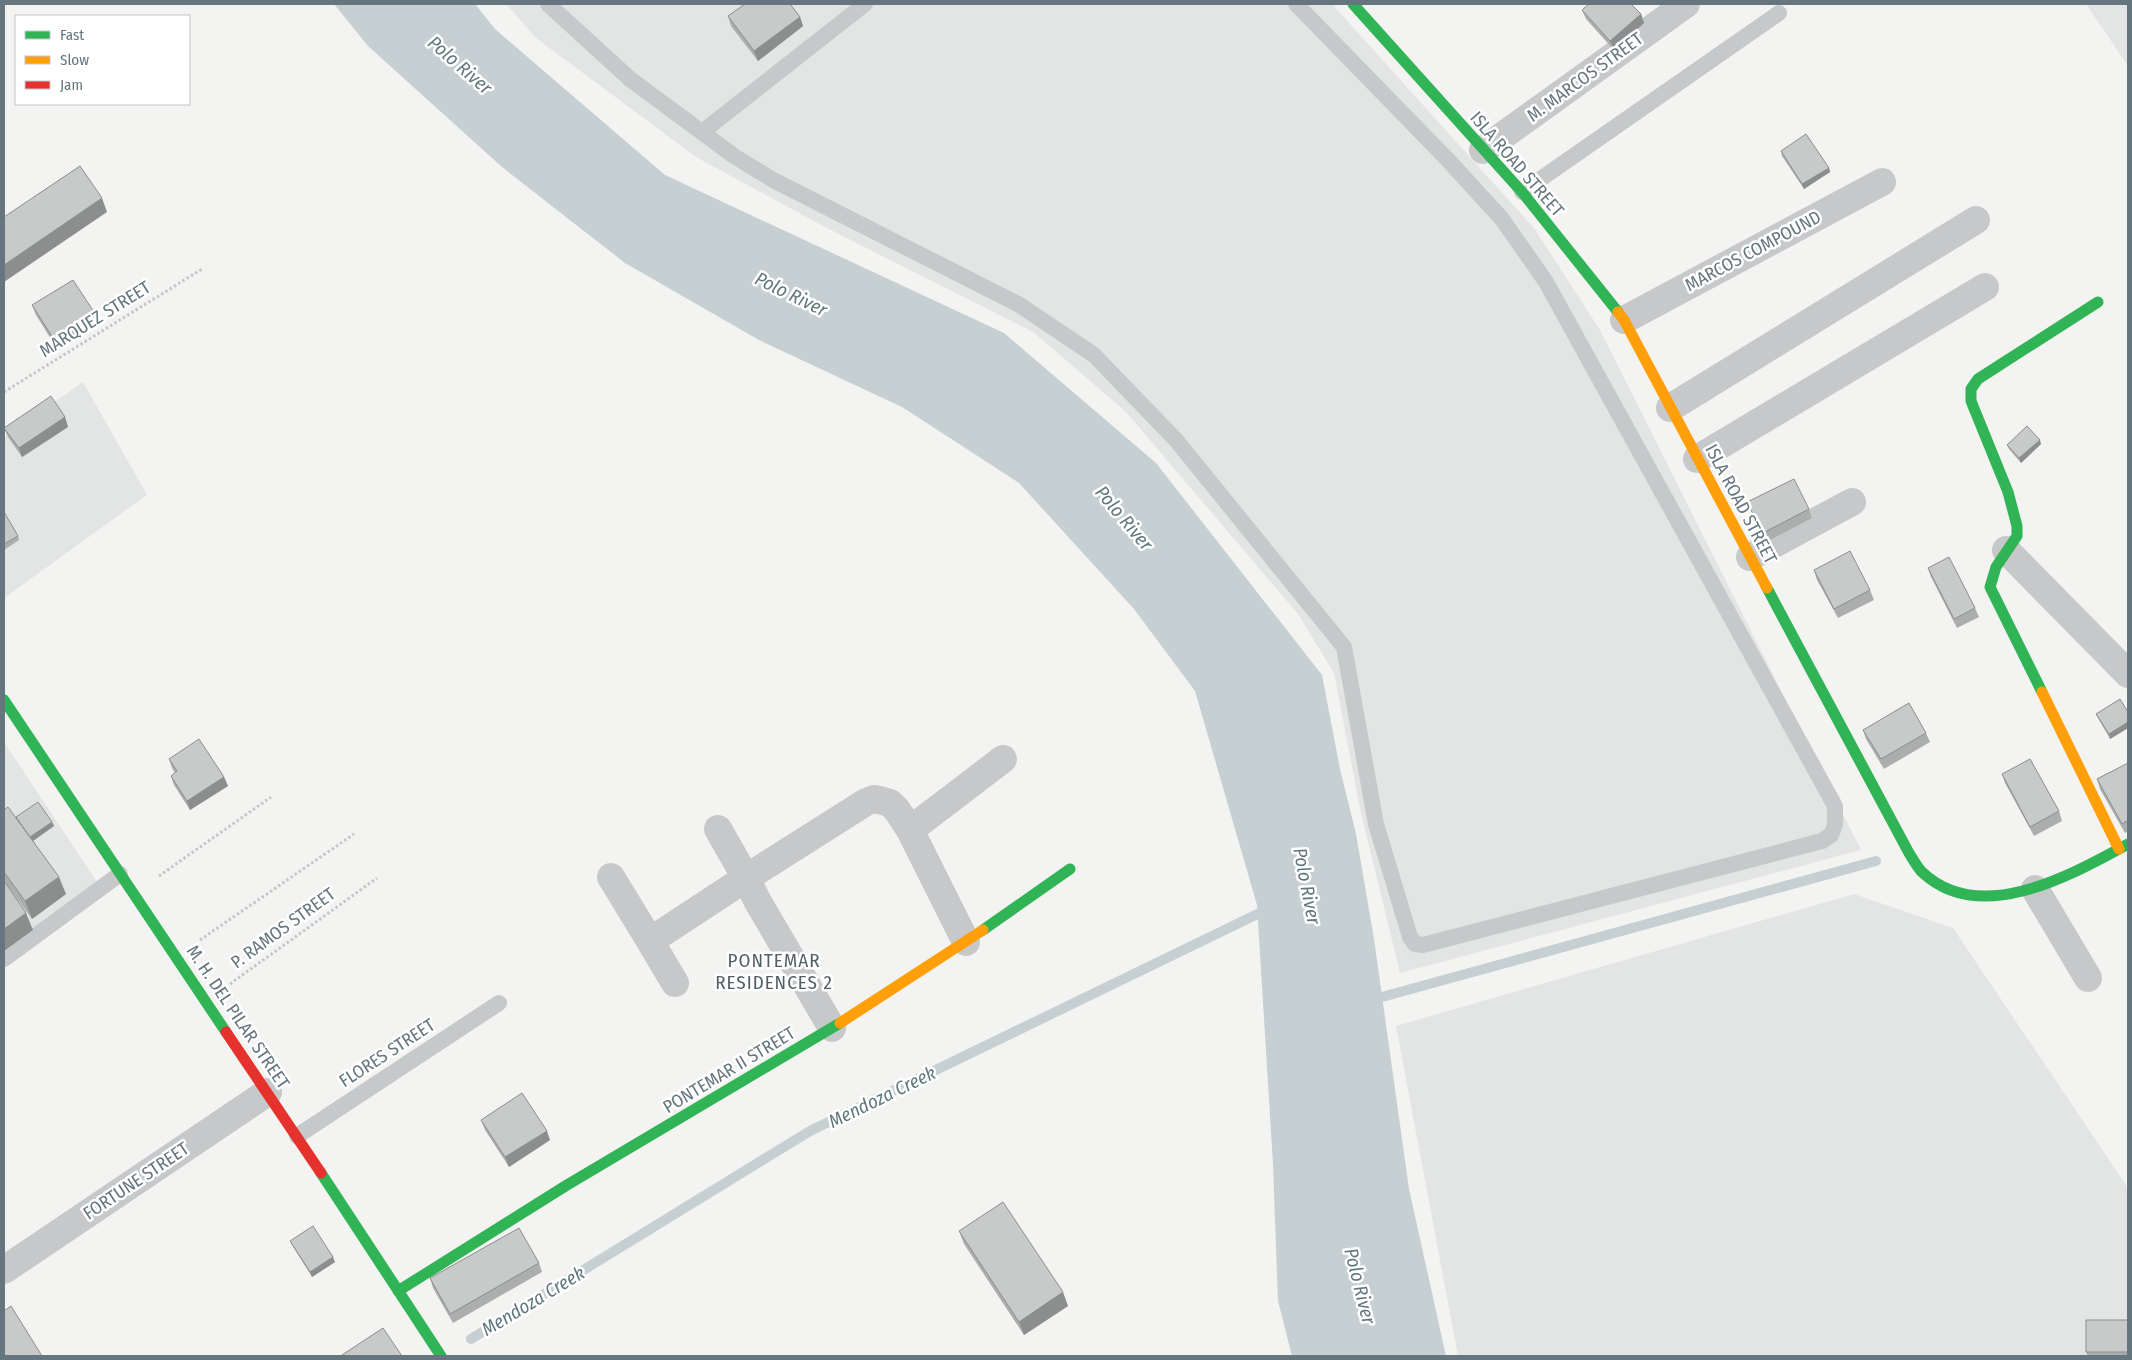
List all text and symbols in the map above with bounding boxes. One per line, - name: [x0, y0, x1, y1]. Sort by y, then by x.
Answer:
- legend: [15, 15, 190, 105]
- text: Fast: [60, 26, 84, 44]
- street label: M. MARCOS STREET: [1523, 27, 1648, 126]
- water label: Polo River: [423, 31, 498, 100]
- text: Slow: [60, 51, 89, 69]
- text: Jam: [60, 76, 83, 94]
- street label: ISLA ROAD STREET: [1465, 107, 1569, 222]
- street label: MARCOS COMPOUND: [1681, 206, 1825, 296]
- water label: Polo River: [751, 267, 832, 322]
- street label: MARQUEZ STREET: [35, 276, 155, 362]
- street label: ISLA ROAD STREET: [1700, 440, 1782, 568]
- water label: Polo River: [1090, 481, 1159, 556]
- water label: Polo River: [1288, 846, 1326, 928]
- street label: P. RAMOS STREET: [227, 882, 340, 973]
- street label: M. H. DEL PILAR STREET: [182, 941, 295, 1094]
- district label: PONTEMAR RESIDENCES 2: [715, 949, 833, 994]
- street label: FLORES STREET: [335, 1014, 439, 1092]
- street label: PONTEMAR II STREET: [659, 1022, 800, 1118]
- water label: Mendoza Creek: [825, 1061, 939, 1133]
- street label: FORTUNE STREET: [79, 1137, 194, 1224]
- water label: Polo River: [1339, 1246, 1381, 1328]
- water label: Mendoza Creek: [477, 1261, 589, 1341]

